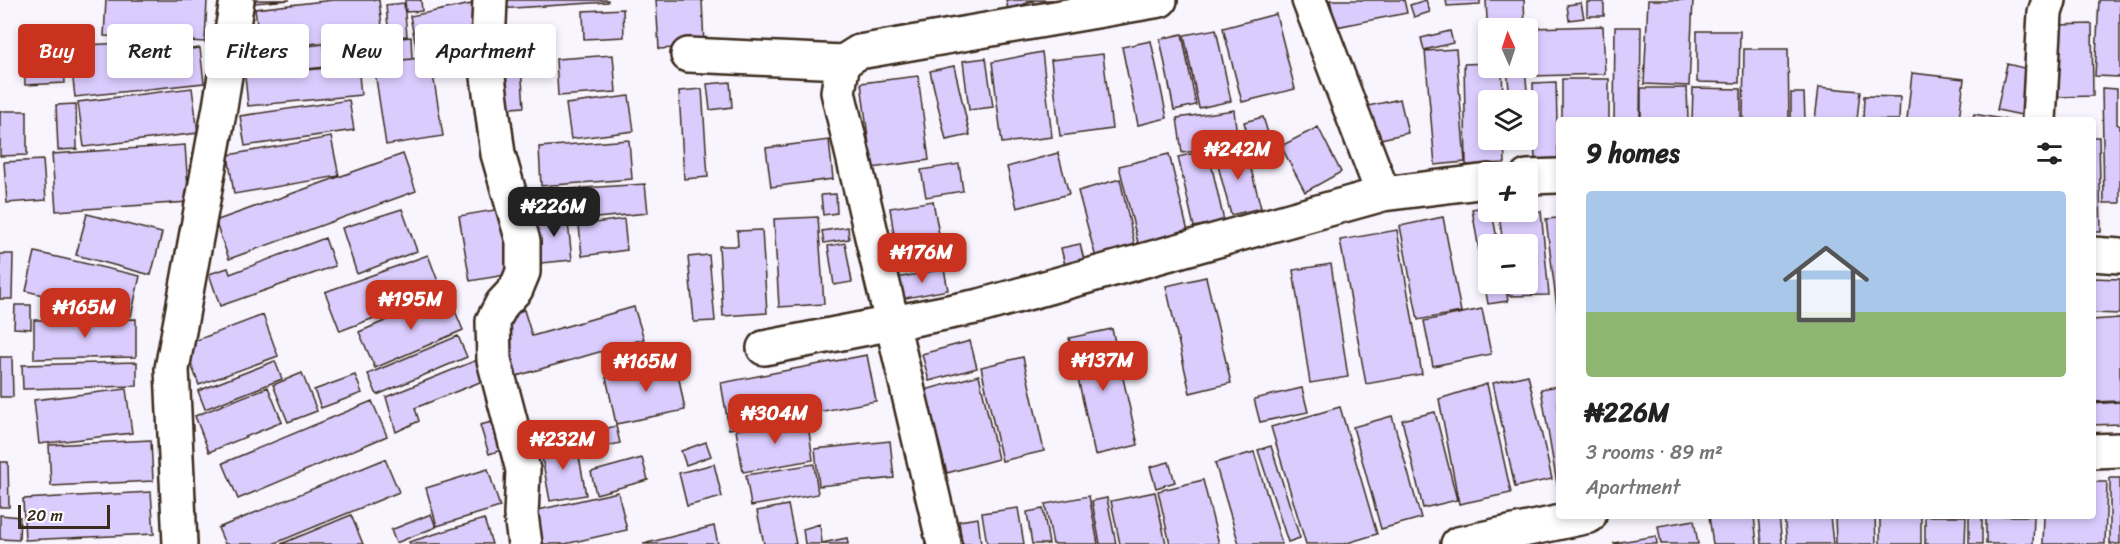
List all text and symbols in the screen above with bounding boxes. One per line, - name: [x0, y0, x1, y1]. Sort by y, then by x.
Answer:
- north arrow: [1478, 18, 1538, 78]
- map controls: [1478, 18, 1538, 294]
- chip: Buy: [18, 24, 95, 78]
- chip: Rent: [107, 24, 193, 78]
- chip: Filters: [205, 24, 309, 78]
- chip: New: [321, 24, 403, 78]
- chip: Apartment: [415, 24, 556, 78]
- button: layers: [1478, 90, 1538, 150]
- pin: ₦242M: [1196, 130, 1280, 181]
- text: 9 homes: [1586, 130, 1680, 176]
- text: ₦242M: [1205, 132, 1271, 167]
- icon: filters: [2033, 137, 2066, 170]
- button: +: [1478, 162, 1538, 222]
- pin: ₦226M: [512, 187, 596, 238]
- text: ₦226M: [522, 189, 586, 224]
- icon: home: [1772, 230, 1880, 338]
- pin: ₦176M: [880, 233, 964, 284]
- button: −: [1478, 234, 1538, 294]
- text: ₦176M: [892, 235, 952, 270]
- pin: ₦195M: [369, 280, 453, 331]
- text: ₦195M: [380, 282, 442, 317]
- pin: ₦165M: [43, 288, 127, 339]
- text: ₦165M: [54, 290, 116, 325]
- pin: ₦137M: [1061, 341, 1145, 392]
- pin: ₦165M: [604, 342, 688, 393]
- text: ₦137M: [1073, 343, 1133, 378]
- text: ₦165M: [615, 344, 677, 379]
- text: ₦226M: [1586, 389, 1669, 435]
- pin: ₦304M: [733, 394, 817, 445]
- text: ₦304M: [742, 396, 808, 431]
- pin: ₦232M: [521, 420, 605, 471]
- text: ₦232M: [531, 422, 595, 457]
- text: 3 rooms · 89 m²: [1586, 435, 1723, 470]
- text: Apartment: [1586, 470, 1680, 505]
- text: 20 m: [27, 501, 63, 530]
- scale bar: [18, 502, 110, 530]

